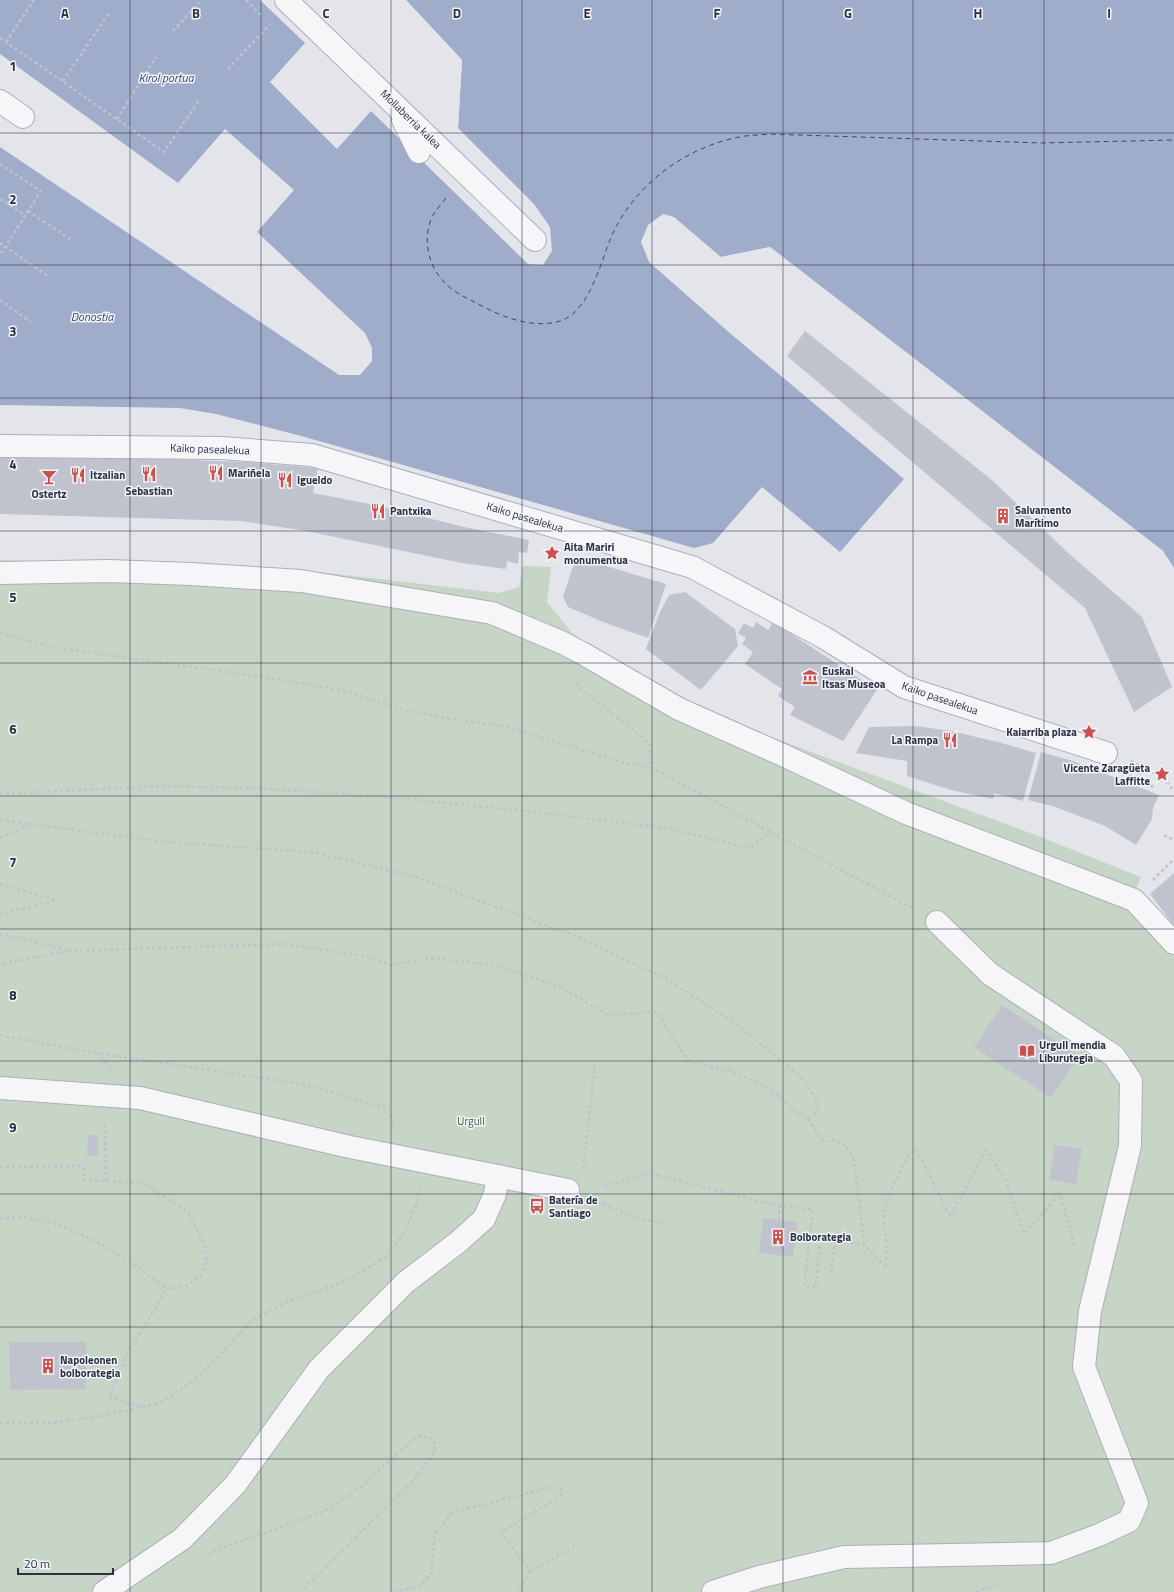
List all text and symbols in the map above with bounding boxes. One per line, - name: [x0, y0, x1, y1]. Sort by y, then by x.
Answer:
- text: A: [61, 3, 69, 23]
- text: B: [192, 3, 200, 23]
- text: C: [322, 3, 330, 23]
- text: D: [453, 3, 461, 23]
- text: E: [583, 3, 591, 23]
- text: F: [714, 3, 721, 23]
- text: G: [844, 3, 852, 23]
- text: H: [974, 3, 982, 23]
- text: I: [1107, 3, 1111, 23]
- text: 1: [9, 56, 17, 76]
- water label: Kirol portua: [138, 68, 195, 87]
- street label: Mollaberria kalea: [377, 86, 445, 153]
- text: 2: [9, 189, 17, 209]
- water label: Donostia: [71, 307, 114, 326]
- text: 3: [9, 321, 17, 341]
- street label: Kaiko pasealekua: [170, 440, 251, 458]
- text: 4: [9, 454, 17, 474]
- restaurant icon: Mariñela: [207, 464, 225, 482]
- restaurant icon: Sebastian: [140, 465, 158, 483]
- place label: Mariñela: [228, 465, 271, 481]
- restaurant icon: Itzalian: [69, 466, 87, 484]
- place label: Itzalian: [90, 467, 125, 483]
- bar icon: Ostertz: [40, 468, 58, 486]
- restaurant icon: Igueldo: [276, 471, 294, 489]
- place label: Igueldo: [297, 472, 333, 488]
- place label: Sebastian: [126, 483, 172, 499]
- place label: Ostertz: [31, 486, 67, 502]
- street label: Kaiko pasealekua: [485, 498, 566, 536]
- restaurant icon: Pantxika: [369, 502, 387, 520]
- place label: Salvamento Marítimo: [1015, 502, 1072, 531]
- place label: Pantxika: [390, 503, 432, 519]
- building icon: Salvamento Marítimo: [994, 507, 1012, 525]
- place label: Aita Mariri monumentua: [564, 539, 628, 568]
- place icon: Aita Mariri monumentua: [543, 544, 561, 562]
- text: 5: [9, 587, 17, 607]
- place label: Euskal Itsas Museoa: [822, 663, 886, 692]
- museum icon: Euskal Itsas Museoa: [801, 668, 819, 686]
- street label: Kaiko pasealekua: [900, 677, 981, 719]
- text: 6: [9, 719, 17, 739]
- place icon: Kaiarriba plaza: [1080, 723, 1098, 741]
- place label: Kaiarriba plaza: [1006, 724, 1077, 740]
- restaurant icon: La Rampa: [941, 731, 959, 749]
- place label: La Rampa: [892, 732, 938, 748]
- place label: Vicente Zaragüeta Laffitte: [1064, 760, 1150, 789]
- place icon: Vicente Zaragüeta Laffitte: [1153, 765, 1171, 783]
- text: 7: [9, 852, 17, 872]
- text: 8: [9, 985, 17, 1005]
- place label: Urgull mendia Liburutegia: [1039, 1037, 1106, 1066]
- library icon: Urgull mendia Liburutegia: [1018, 1042, 1036, 1060]
- park label: Urgull: [457, 1113, 485, 1129]
- text: 9: [9, 1117, 17, 1137]
- place label: Batería de Santiago: [549, 1192, 598, 1221]
- bus stop icon: Batería de Santiago: [528, 1197, 546, 1215]
- building icon: Bolborategia: [769, 1228, 787, 1246]
- place label: Bolborategia: [790, 1229, 851, 1245]
- place label: Napoleonen bolborategia: [60, 1352, 121, 1381]
- building icon: Napoleonen bolborategia: [39, 1357, 57, 1375]
- scale bar: [18, 1550, 113, 1576]
- text: 20 m: [24, 1554, 50, 1573]

